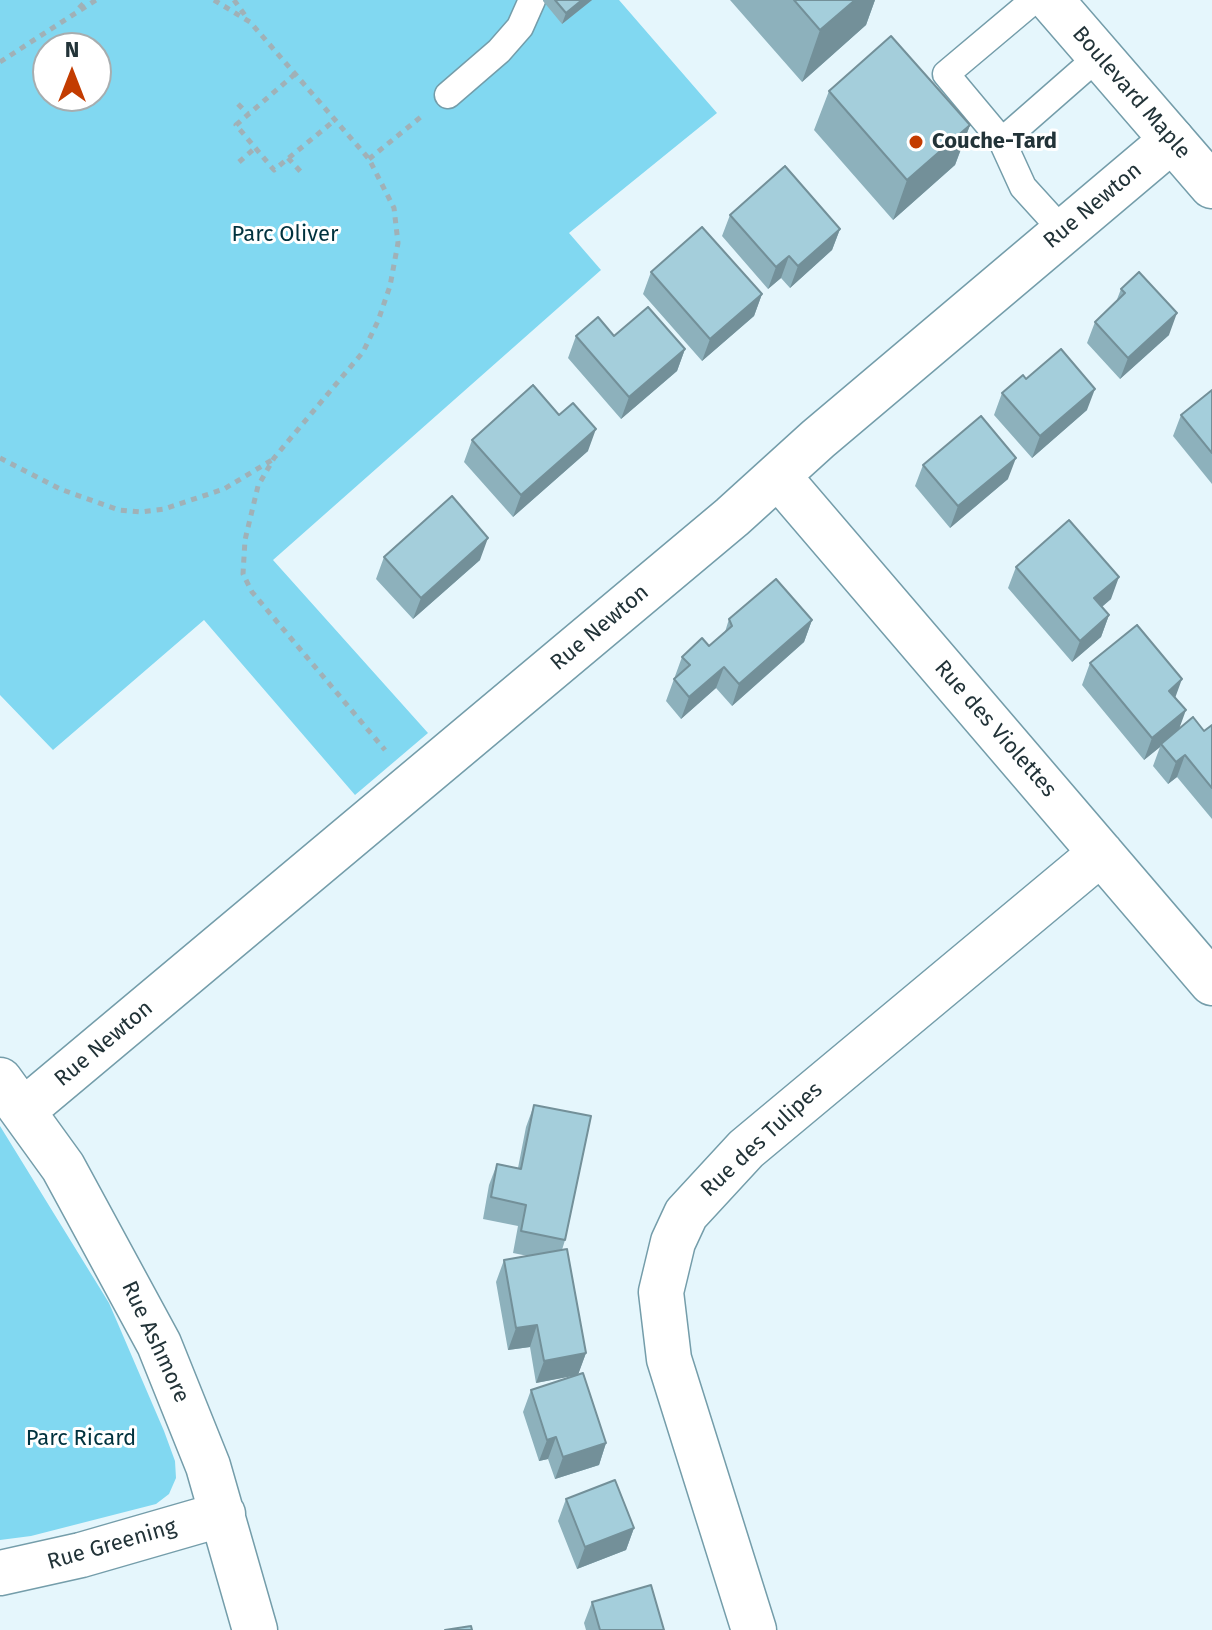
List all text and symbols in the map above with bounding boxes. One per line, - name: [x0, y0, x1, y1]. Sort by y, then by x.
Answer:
- street label: Boulevard Maple: [1066, 21, 1196, 165]
- north arrow: [32, 32, 112, 112]
- text: N: [65, 36, 79, 63]
- place label: Couche-Tard: [932, 129, 1057, 155]
- marker: Couche-Tard: [907, 133, 925, 151]
- street label: Rue Newton: [1039, 157, 1147, 255]
- park label: Parc Oliver: [232, 222, 338, 248]
- street label: Rue Newton: [546, 579, 654, 677]
- street label: Rue des Violettes: [928, 655, 1062, 803]
- street label: Rue Newton: [50, 995, 158, 1093]
- street label: Rue des Tulipes: [696, 1077, 828, 1203]
- street label: Rue Ashmore: [115, 1277, 195, 1407]
- park label: Parc Ricard: [26, 1426, 136, 1452]
- street label: Rue Greening: [44, 1514, 180, 1576]

